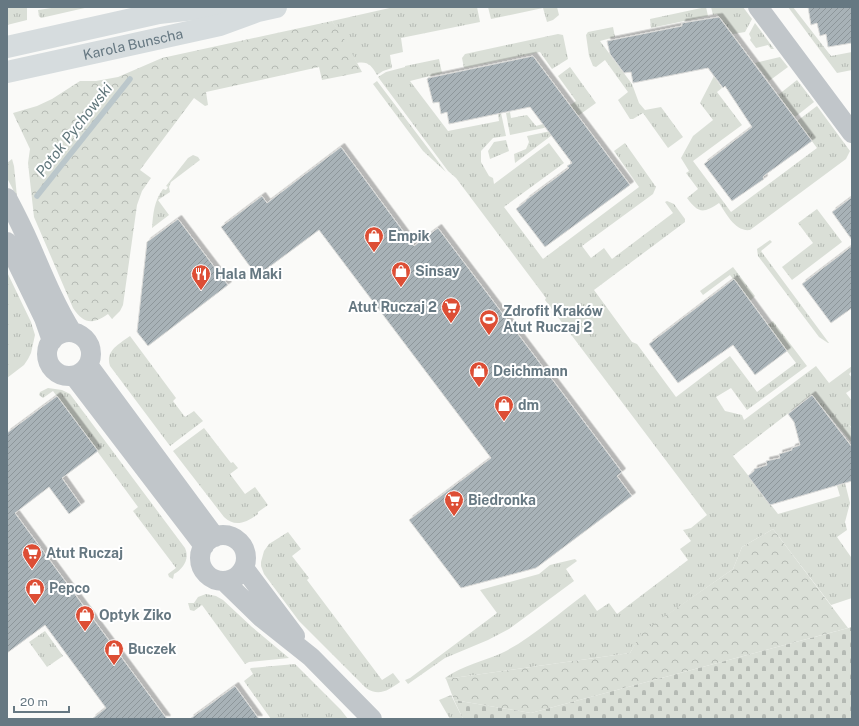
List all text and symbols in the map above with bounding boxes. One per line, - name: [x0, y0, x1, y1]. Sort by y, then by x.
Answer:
- street label: Karola Bunscha: [81, 25, 184, 63]
- water label: Potok Pychowski: [32, 79, 115, 180]
- shop icon: Empik: [363, 225, 385, 253]
- place label: Empik: [388, 228, 430, 244]
- shop icon: Sinsay: [390, 260, 412, 288]
- restaurant icon: Hala Maki: [190, 263, 212, 291]
- place label: Sinsay: [415, 263, 460, 279]
- place label: Hala Maki: [215, 266, 282, 282]
- supermarket icon: Atut Ruczaj 2: [440, 296, 462, 324]
- place label: Atut Ruczaj 2: [348, 299, 437, 315]
- place label: Zdrofit Kraków Atut Ruczaj 2: [503, 303, 603, 335]
- sports icon: Zdrofit Kraków Atut Ruczaj 2: [478, 308, 500, 336]
- shop icon: Deichmann: [468, 360, 490, 388]
- place label: Deichmann: [493, 363, 568, 379]
- shop icon: dm: [493, 394, 515, 422]
- place label: dm: [518, 397, 539, 413]
- supermarket icon: Biedronka: [443, 489, 465, 517]
- place label: Biedronka: [468, 492, 536, 508]
- supermarket icon: Atut Ruczaj: [21, 542, 43, 570]
- place label: Atut Ruczaj: [46, 545, 123, 561]
- shop icon: Pepco: [24, 577, 46, 605]
- place label: Pepco: [49, 580, 90, 596]
- shop icon: Optyk Ziko: [74, 604, 96, 632]
- place label: Optyk Ziko: [99, 607, 172, 623]
- shop icon: Buczek: [103, 638, 125, 666]
- place label: Buczek: [128, 641, 176, 657]
- scale bar: [14, 688, 69, 714]
- text: 20 m: [20, 695, 48, 709]

